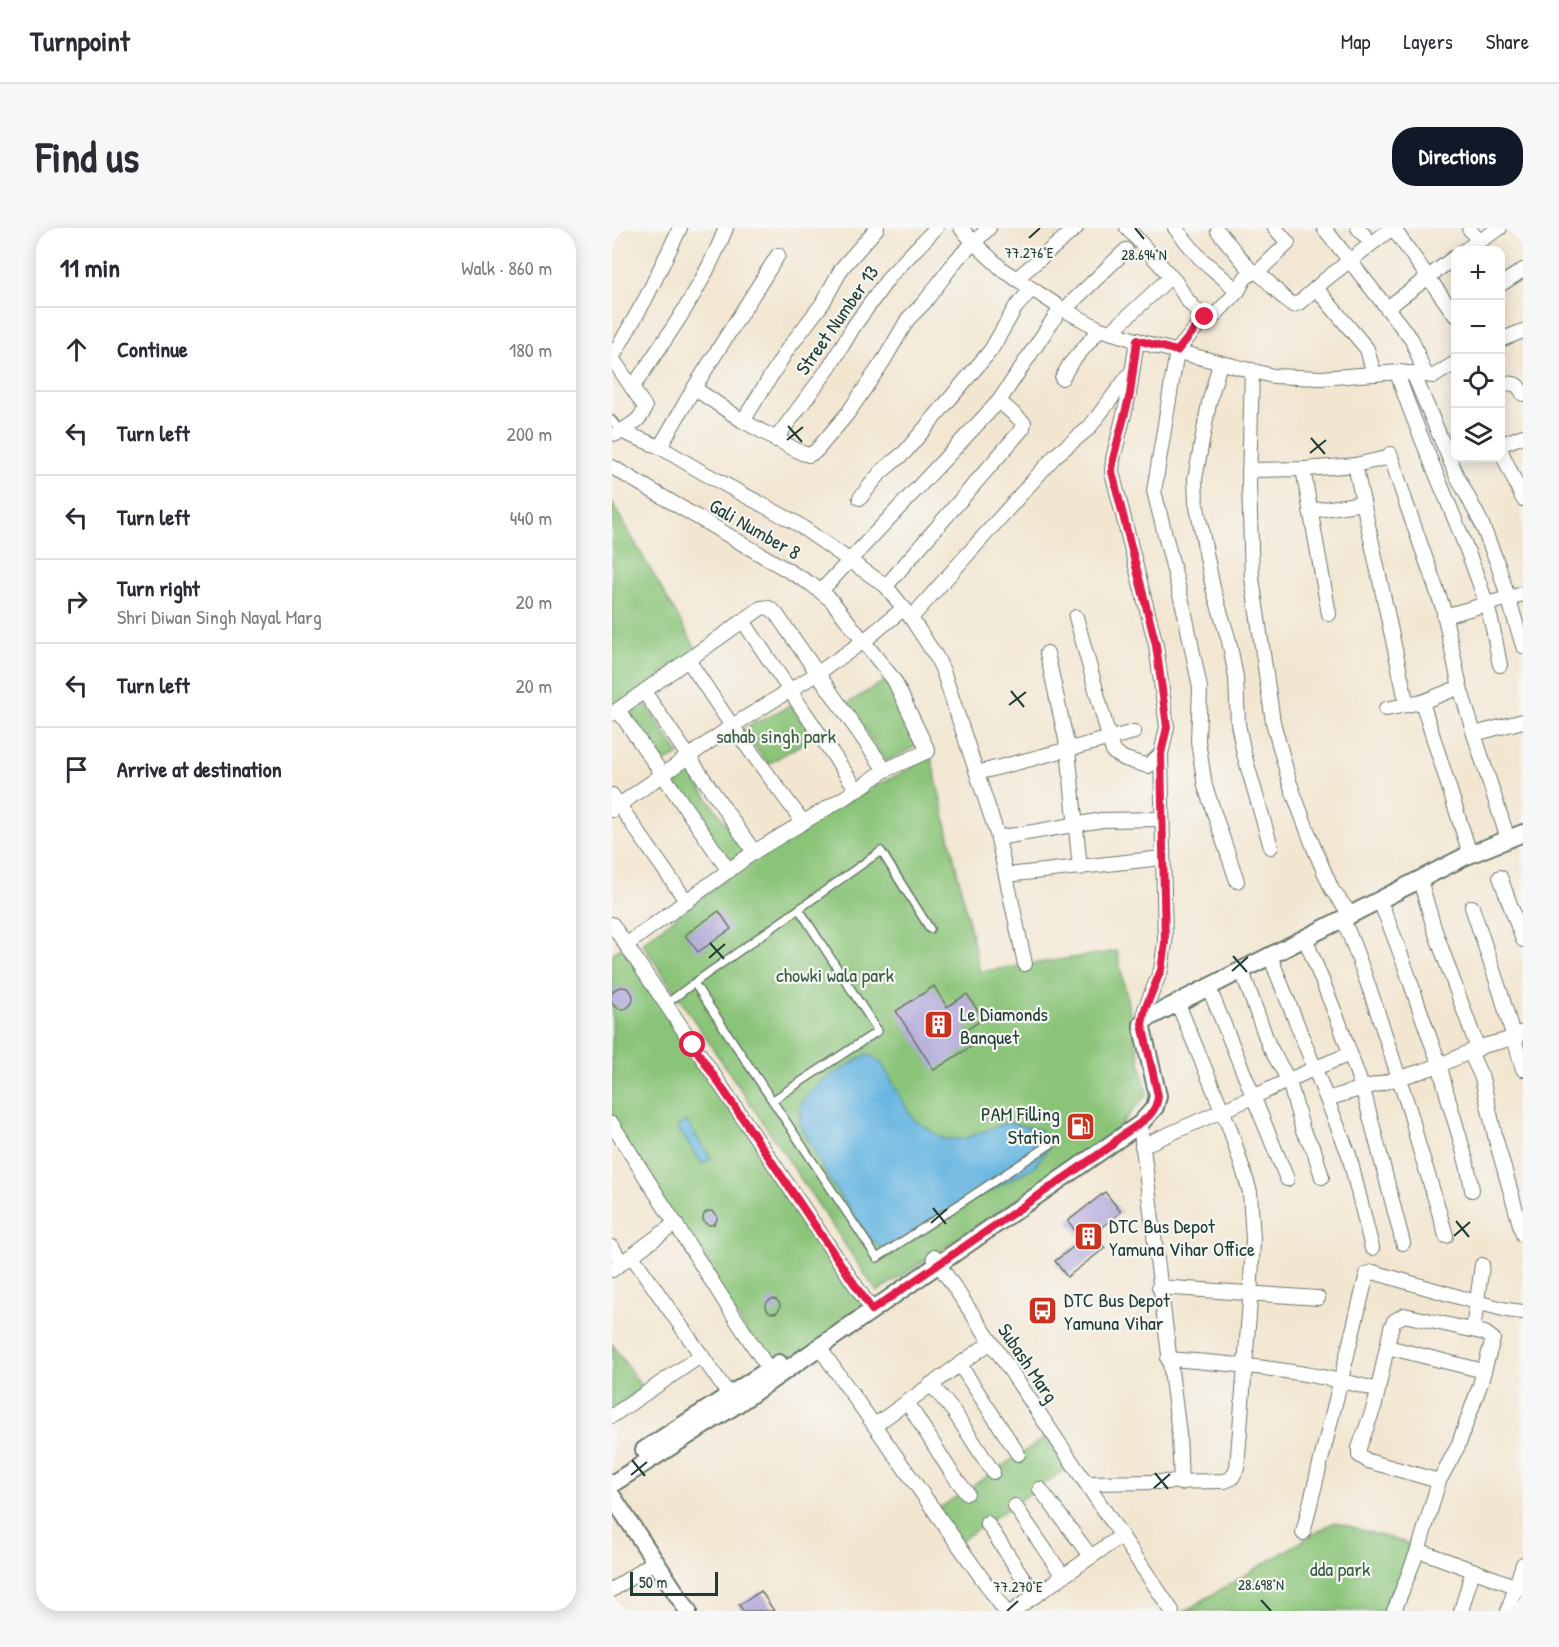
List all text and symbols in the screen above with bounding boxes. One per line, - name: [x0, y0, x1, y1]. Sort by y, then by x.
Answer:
- text: Turnpoint: [30, 22, 130, 60]
- text: Map: [1341, 27, 1370, 56]
- text: Layers: [1403, 27, 1453, 56]
- text: Share: [1486, 27, 1529, 56]
- button: Directions: [1392, 127, 1523, 186]
- text: Find us: [36, 128, 139, 185]
- text: 77.276°E: [1005, 242, 1054, 263]
- text: 28.694°N: [1121, 244, 1167, 265]
- map controls: [1451, 246, 1505, 462]
- button: +: [1451, 246, 1505, 300]
- text: 11 min: [60, 250, 120, 285]
- text: Walk · 860 m: [461, 254, 552, 281]
- street label: Street Number 13: [789, 259, 884, 380]
- button: −: [1451, 300, 1505, 354]
- route end: [1191, 303, 1217, 329]
- icon: ahead: [60, 333, 93, 366]
- text: Continue: [117, 334, 188, 364]
- text: 180 m: [509, 336, 552, 363]
- button: locate: [1451, 354, 1505, 408]
- button: layers: [1451, 408, 1505, 462]
- icon: left: [60, 417, 93, 450]
- text: Turn left: [117, 418, 190, 448]
- text: 200 m: [507, 420, 552, 447]
- street label: Gali Number 8: [705, 492, 806, 566]
- icon: left: [60, 501, 93, 534]
- text: Turn left: [117, 502, 190, 532]
- text: 440 m: [510, 504, 552, 531]
- text: Turn right: [117, 573, 200, 603]
- icon: right: [60, 585, 93, 618]
- text: 20 m: [515, 588, 552, 615]
- text: Shri Diwan Singh Nayal Marg: [117, 603, 322, 630]
- icon: left: [60, 669, 93, 702]
- text: Turn left: [117, 670, 190, 700]
- text: 20 m: [515, 672, 552, 699]
- park label: sahab singh park: [716, 722, 836, 749]
- icon: arrive: [60, 753, 93, 786]
- text: Arrive at destination: [117, 754, 282, 784]
- park label: chowki wala park: [776, 961, 894, 988]
- place label: Le Diamonds Banquet: [960, 1000, 1048, 1050]
- building icon: Le Diamonds Banquet: [923, 1009, 955, 1041]
- route start: [679, 1031, 705, 1057]
- place label: PAM Filling Station: [981, 1100, 1060, 1150]
- fuel station icon: PAM Filling Station: [1065, 1110, 1097, 1142]
- place label: DTC Bus Depot Yamuna Vihar Office: [1109, 1212, 1255, 1262]
- building icon: DTC Bus Depot Yamuna Vihar Office: [1072, 1221, 1104, 1253]
- place label: DTC Bus Depot Yamuna Vihar: [1064, 1286, 1171, 1336]
- bus stop icon: DTC Bus Depot Yamuna Vihar: [1027, 1295, 1059, 1327]
- street label: Subash Marg: [992, 1318, 1065, 1408]
- park label: dda park: [1310, 1555, 1370, 1582]
- scale bar: [630, 1569, 718, 1596]
- text: 50 m: [639, 1571, 668, 1593]
- text: 28.698°N: [1238, 1574, 1284, 1595]
- text: 77.270°E: [993, 1576, 1043, 1597]

